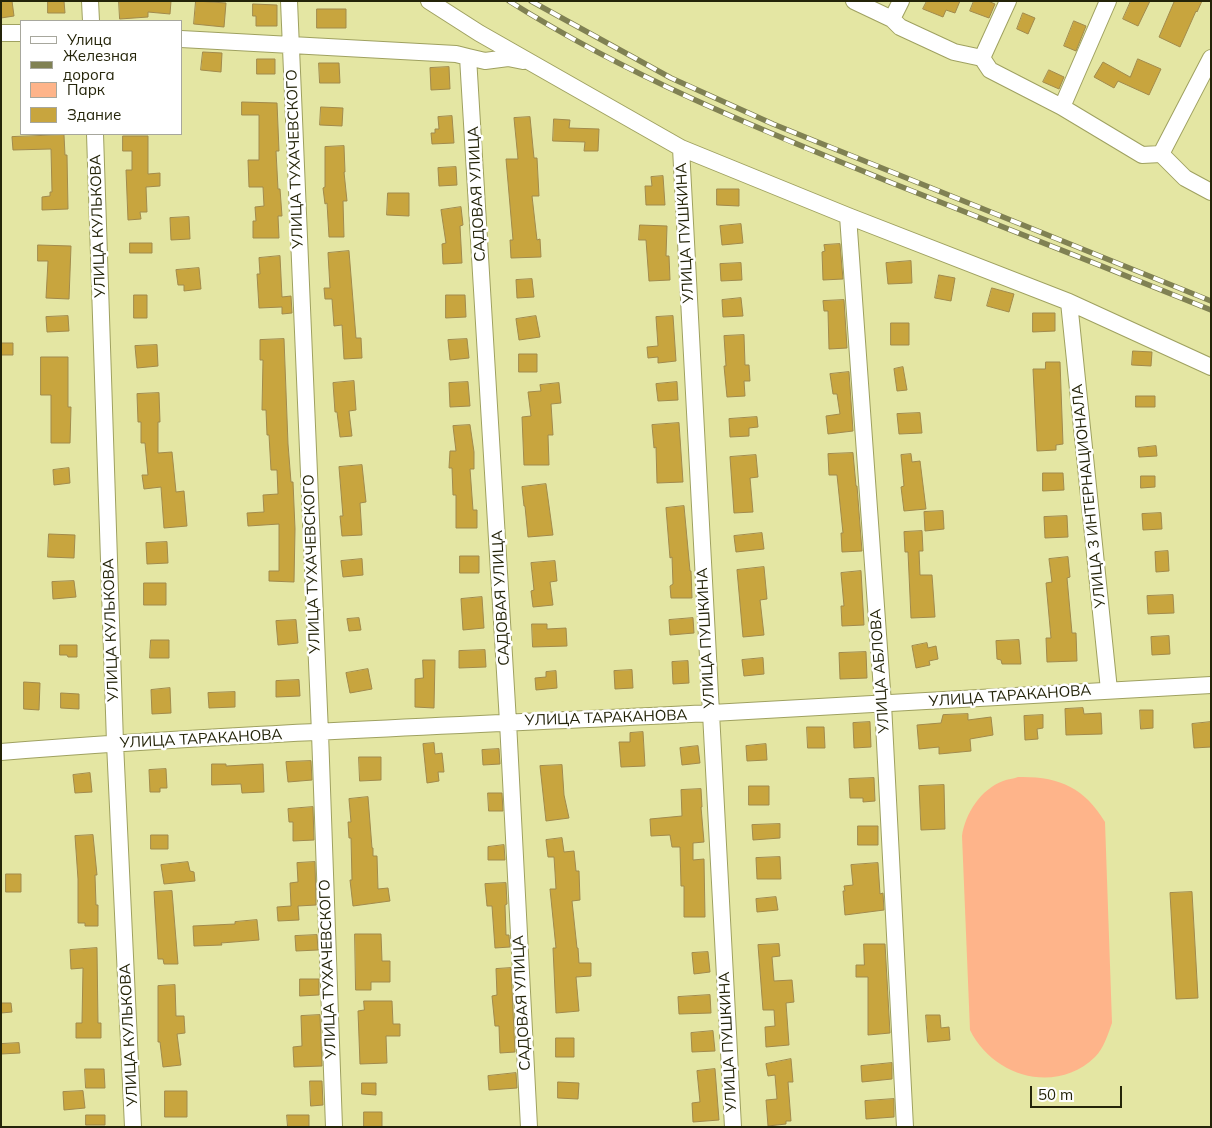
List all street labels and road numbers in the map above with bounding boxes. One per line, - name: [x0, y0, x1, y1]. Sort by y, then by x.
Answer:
- street label: УЛИЦА ТУХАЧЕВСКОГО: [283, 69, 307, 249]
- street label: САДОВАЯ УЛИЦА: [464, 126, 490, 262]
- street label: УЛИЦА КУЛЬКОВА: [87, 154, 109, 298]
- street label: УЛИЦА ПУШКИНА: [672, 162, 698, 304]
- street label: УЛИЦА 3 ИНТЕРНАЦИОНАЛА: [1068, 383, 1110, 609]
- street label: УЛИЦА ТУХАЧЕВСКОГО: [300, 474, 324, 654]
- street label: САДОВАЯ УЛИЦА: [488, 530, 514, 666]
- street label: УЛИЦА КУЛЬКОВА: [100, 558, 122, 702]
- street label: УЛИЦА ПУШКИНА: [693, 567, 719, 709]
- street label: УЛИЦА АБЛОВА: [867, 608, 893, 734]
- street label: УЛИЦА ТАРАКАНОВА: [928, 681, 1092, 711]
- street label: УЛИЦА ТАРАКАНОВА: [524, 706, 688, 730]
- street label: УЛИЦА ТАРАКАНОВА: [119, 726, 283, 752]
- street label: УЛИЦА ТУХАЧЕВСКОГО: [316, 879, 340, 1059]
- street label: САДОВАЯ УЛИЦА: [509, 935, 535, 1071]
- street label: УЛИЦА КУЛЬКОВА: [116, 963, 142, 1107]
- street label: УЛИЦА ПУШКИНА: [715, 971, 741, 1113]

